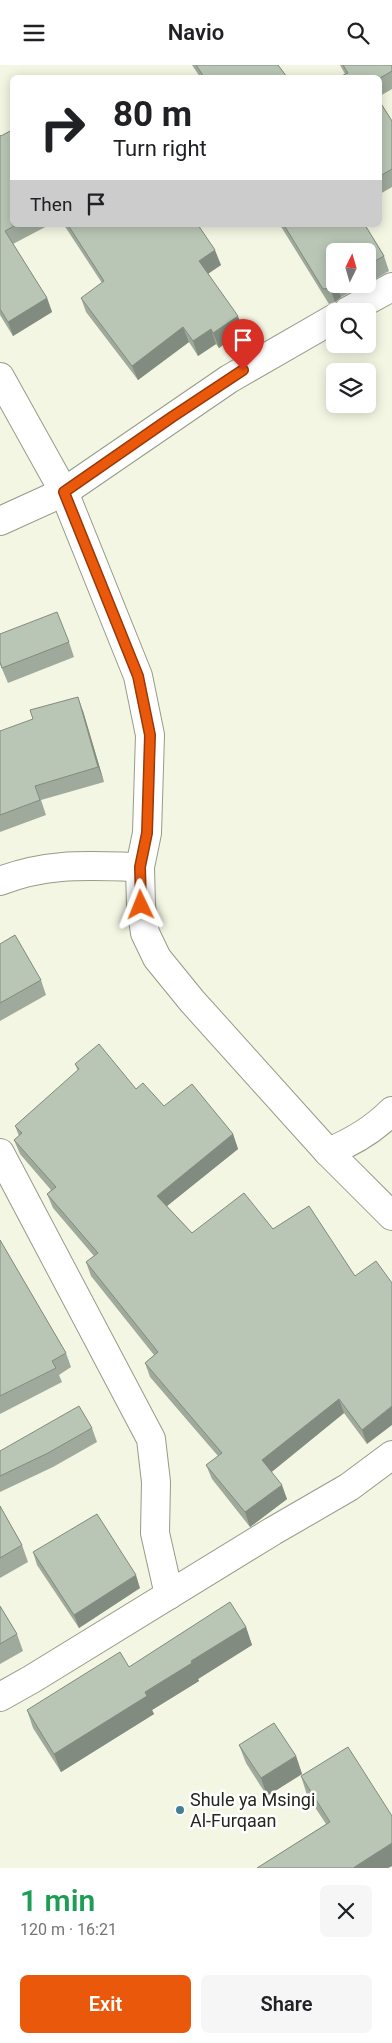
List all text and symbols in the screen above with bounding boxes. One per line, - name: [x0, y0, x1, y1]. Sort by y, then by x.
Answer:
- icon: menu: [20, 19, 48, 47]
- icon: search: [344, 19, 372, 47]
- text: Navio: [168, 20, 224, 45]
- text: 80 m: [113, 94, 192, 135]
- icon: right: [30, 95, 95, 160]
- text: Turn right: [113, 136, 207, 161]
- icon: arrive: [82, 190, 110, 218]
- text: Then: [30, 193, 72, 216]
- north arrow: [326, 243, 376, 293]
- map controls: [326, 243, 376, 413]
- button: search: [326, 303, 376, 353]
- pin: [222, 319, 264, 370]
- icon: arrive: [229, 326, 257, 354]
- button: layers: [326, 363, 376, 413]
- position arrow: [114, 878, 166, 930]
- place label: Shule ya Msingi Al-Furqaan: [190, 1789, 315, 1831]
- marker: Shule ya Msingi Al-Furqaan: [174, 1804, 186, 1816]
- text: 1 min: [20, 1883, 95, 1918]
- button: close: [320, 1885, 372, 1937]
- text: 120 m · 16:21: [20, 1920, 117, 1939]
- button: Exit: [20, 1975, 191, 2033]
- button: Share: [201, 1975, 372, 2033]

